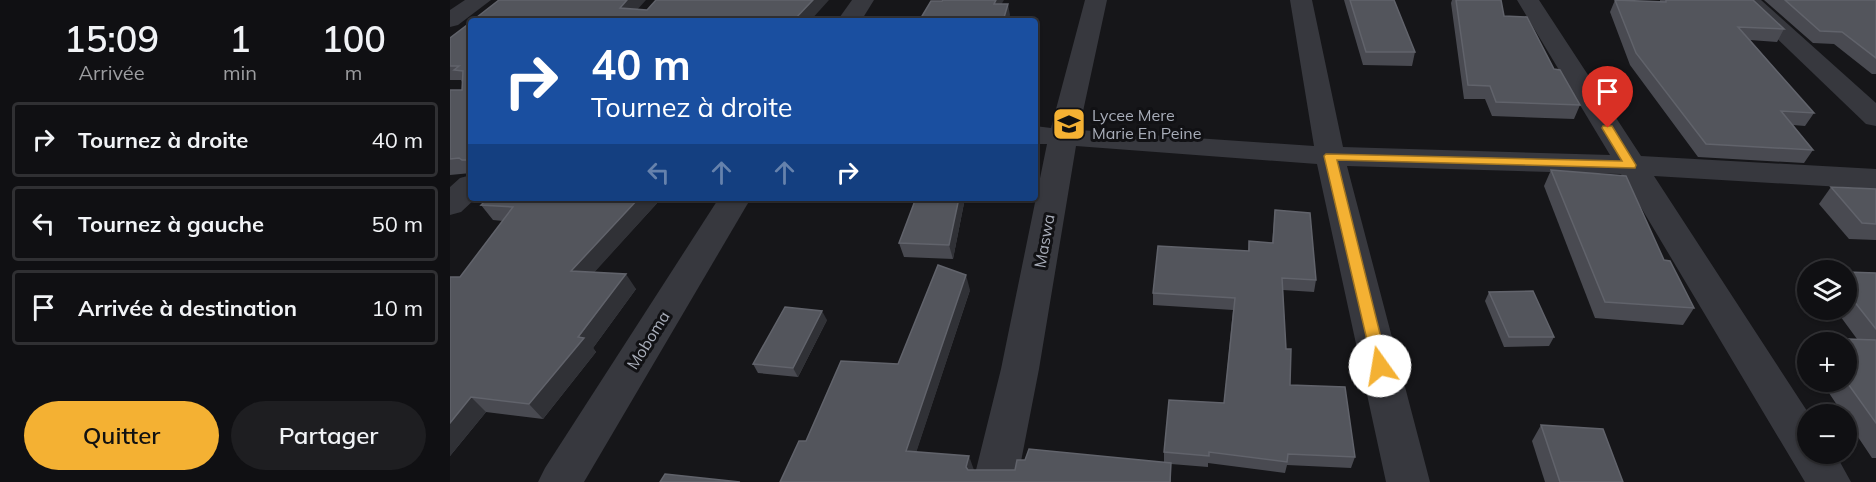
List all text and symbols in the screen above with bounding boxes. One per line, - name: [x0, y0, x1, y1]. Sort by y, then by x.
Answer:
- text: 15:09: [64, 16, 159, 61]
- text: 1: [229, 16, 251, 61]
- text: 100: [321, 16, 386, 61]
- text: 40 m: [591, 38, 691, 91]
- icon: right: [492, 42, 570, 120]
- text: Arrivée: [78, 60, 145, 85]
- text: min: [223, 60, 257, 85]
- text: m: [345, 60, 362, 85]
- pin: [1582, 66, 1633, 128]
- icon: arrive: [1591, 75, 1624, 108]
- text: Tournez à droite: [591, 90, 792, 124]
- place label: Lycee Mere Marie En Peine: [1092, 105, 1201, 143]
- school or university icon: Lycee Mere Marie En Peine: [1051, 106, 1087, 142]
- icon: right: [27, 123, 60, 156]
- text: Tournez à droite: [78, 126, 248, 154]
- text: 40 m: [372, 126, 423, 154]
- icon: left: [642, 156, 675, 189]
- icon: ahead: [705, 156, 738, 189]
- icon: ahead: [768, 156, 801, 189]
- icon: right: [831, 156, 864, 189]
- icon: left: [27, 207, 60, 240]
- text: Tournez à gauche: [78, 210, 264, 238]
- text: 50 m: [372, 210, 423, 238]
- street label: Maswa: [1029, 212, 1059, 270]
- map controls: [1797, 260, 1857, 464]
- button: layers: [1797, 260, 1857, 320]
- icon: arrive: [27, 291, 60, 324]
- text: Arrivée à destination: [78, 294, 297, 322]
- text: 10 m: [372, 294, 423, 322]
- street label: Moboma: [622, 307, 674, 373]
- button: +: [1797, 332, 1857, 392]
- position arrow: [1348, 334, 1412, 398]
- button: Quitter: [24, 401, 219, 470]
- button: Partager: [231, 401, 426, 470]
- button: −: [1797, 404, 1857, 464]

